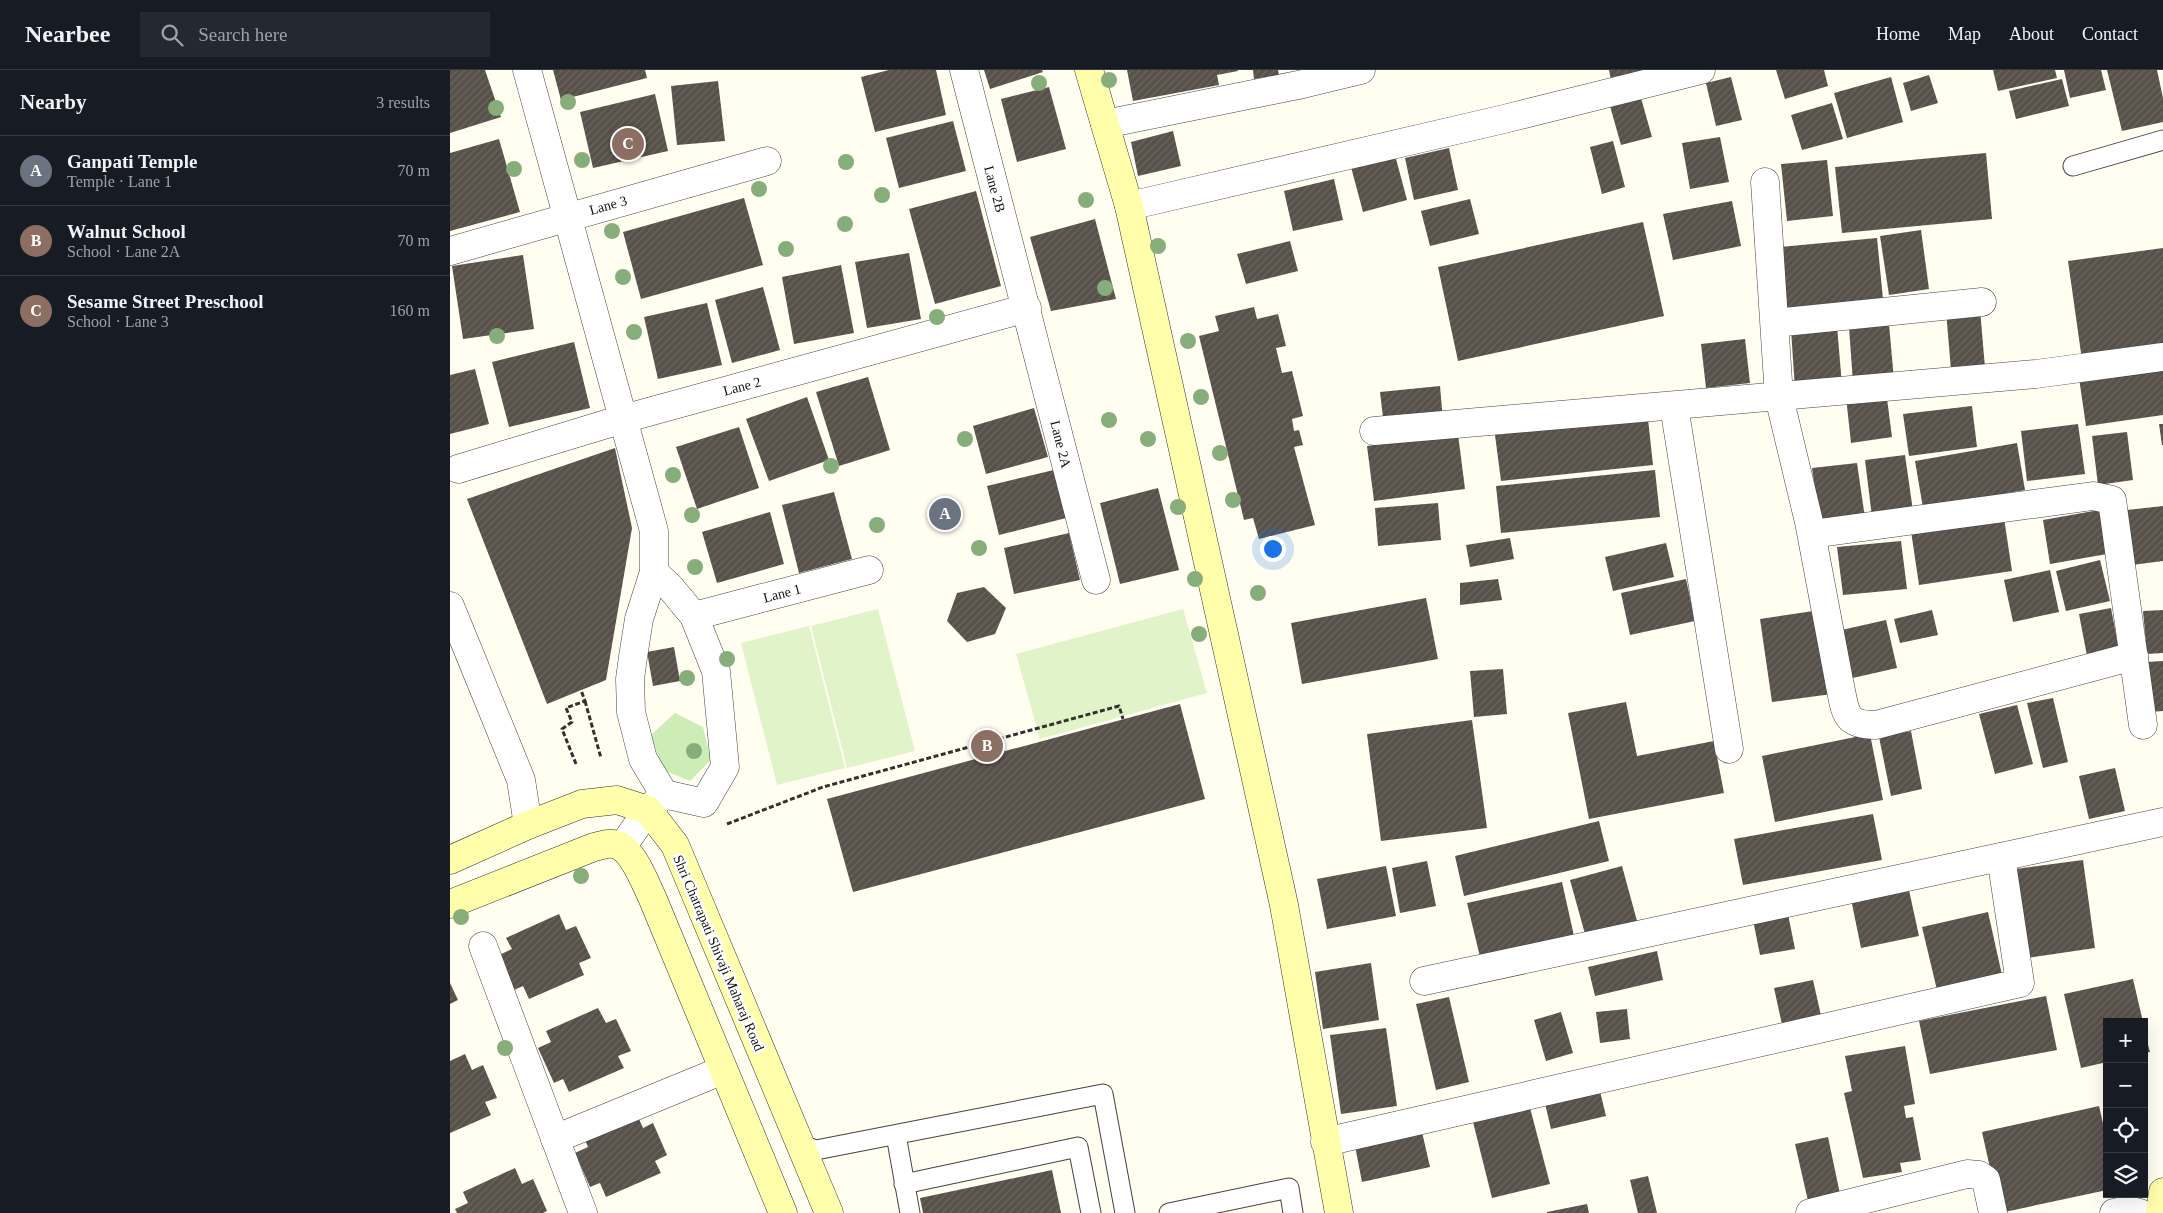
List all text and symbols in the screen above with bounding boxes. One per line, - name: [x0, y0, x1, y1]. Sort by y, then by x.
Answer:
- search box: [140, 12, 490, 57]
- text: Nearbee: [25, 21, 110, 47]
- icon: search: [158, 21, 186, 49]
- text: Search here: [198, 24, 287, 45]
- text: Home: [1876, 24, 1920, 44]
- text: Map: [1948, 24, 1981, 44]
- text: About: [2009, 24, 2054, 44]
- text: Contact: [2082, 24, 2138, 44]
- text: Nearby: [20, 90, 87, 114]
- text: 3 results: [376, 94, 430, 111]
- pin: C: [612, 125, 644, 163]
- text: Ganpati Temple: [67, 151, 197, 172]
- text: A: [30, 162, 42, 179]
- text: 70 m: [398, 162, 430, 179]
- street label: Lane 2B: [981, 164, 1008, 214]
- text: Temple · Lane 1: [67, 173, 172, 190]
- street label: Lane 3: [588, 193, 629, 218]
- text: Walnut School: [67, 221, 186, 242]
- text: B: [31, 232, 41, 249]
- text: 70 m: [398, 232, 430, 249]
- text: School · Lane 2A: [67, 243, 180, 260]
- text: Sesame Street Preschool: [67, 291, 264, 312]
- text: C: [30, 302, 42, 319]
- text: 160 m: [390, 302, 430, 319]
- text: School · Lane 3: [67, 313, 169, 330]
- street label: Lane 2: [722, 374, 763, 399]
- street label: Lane 2A: [1047, 419, 1074, 470]
- pin: A: [929, 495, 961, 533]
- your location: [1260, 536, 1286, 562]
- street label: Lane 1: [762, 581, 803, 606]
- pin: B: [971, 727, 1003, 765]
- street label: Shri Chatrapati Shivaji Maharaj Road: [670, 853, 767, 1053]
- map controls: [2103, 1018, 2148, 1198]
- button: +: [2103, 1018, 2148, 1063]
- button: −: [2103, 1063, 2148, 1108]
- button: locate: [2103, 1108, 2148, 1153]
- button: layers: [2103, 1153, 2148, 1198]

